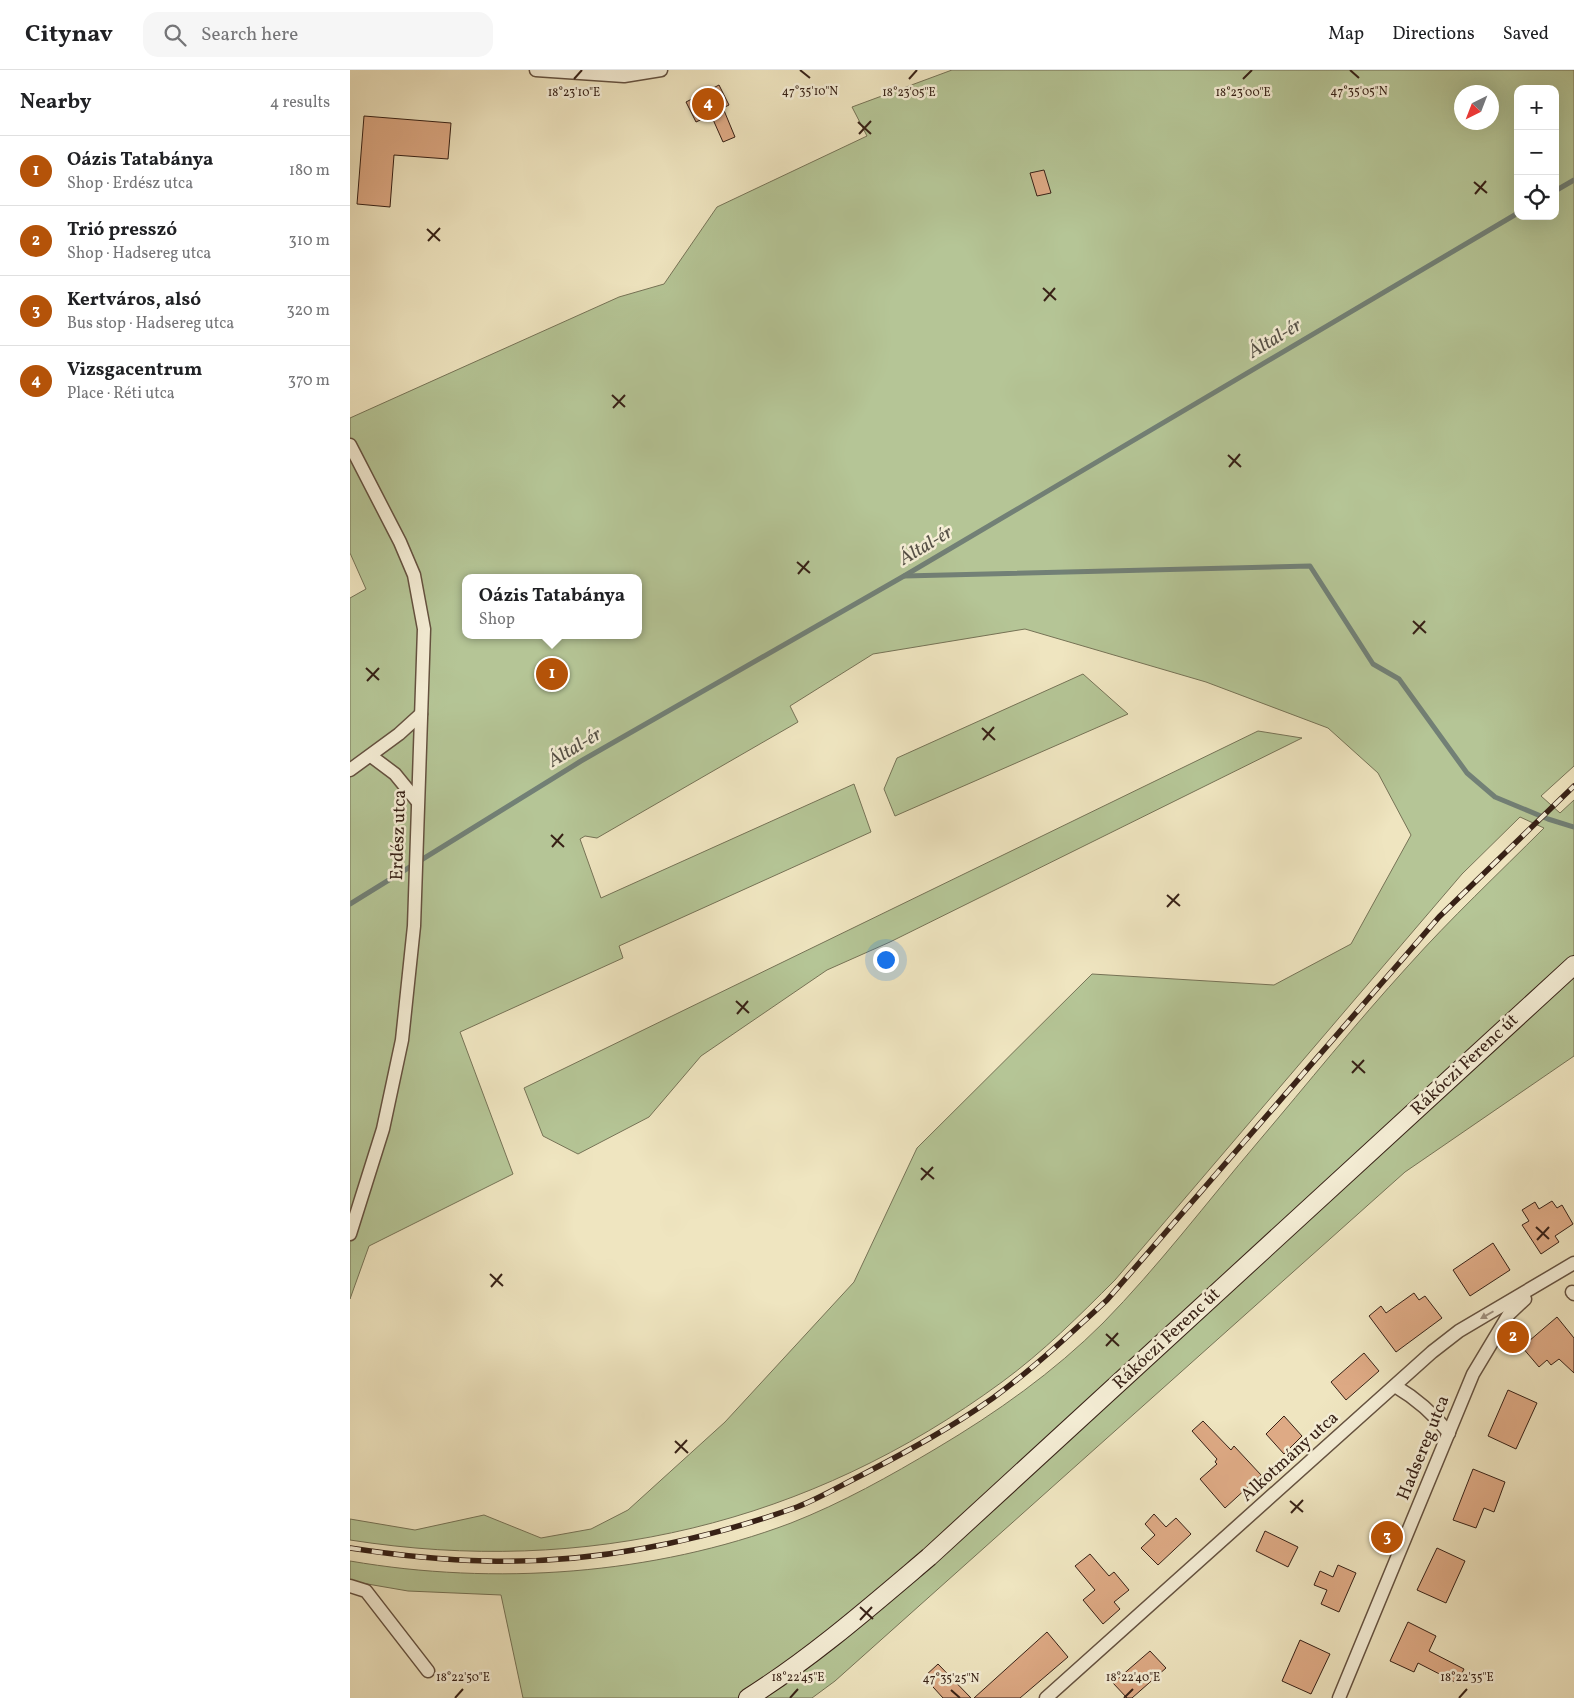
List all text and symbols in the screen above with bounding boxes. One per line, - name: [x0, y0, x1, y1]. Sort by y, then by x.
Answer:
- search box: [143, 12, 493, 57]
- text: Citynav: [25, 18, 113, 52]
- icon: search: [161, 21, 189, 49]
- text: Search here: [201, 22, 298, 48]
- text: Map: [1328, 22, 1364, 47]
- text: Directions: [1392, 22, 1475, 47]
- text: Saved: [1503, 22, 1549, 47]
- text: 47°35'10"N: [782, 84, 838, 100]
- text: 47°35'05"N: [1330, 84, 1388, 100]
- text: 18°23'10"E: [548, 85, 600, 101]
- pin: 4: [692, 85, 724, 123]
- text: 18°23'05"E: [882, 85, 936, 101]
- text: 18°23'00"E: [1215, 85, 1271, 101]
- north arrow: [1454, 85, 1499, 130]
- map controls: [1514, 85, 1559, 220]
- button: +: [1514, 85, 1559, 130]
- text: Nearby: [20, 88, 91, 117]
- text: 4 results: [270, 92, 330, 114]
- button: −: [1514, 130, 1559, 175]
- text: Oázis Tatabánya: [67, 147, 213, 173]
- text: 1: [33, 160, 39, 182]
- text: 180 m: [289, 160, 330, 182]
- text: Shop · Erdész utca: [67, 173, 193, 195]
- button: locate: [1514, 175, 1559, 220]
- text: Trió presszó: [67, 217, 177, 243]
- text: 2: [32, 230, 40, 252]
- text: 310 m: [289, 230, 330, 252]
- text: Shop · Hadsereg utca: [67, 243, 211, 265]
- text: Kertváros, alsó: [67, 287, 201, 313]
- text: 3: [32, 300, 40, 322]
- text: 320 m: [286, 300, 330, 322]
- water label: Által-ér: [1242, 312, 1307, 366]
- text: Bus stop · Hadsereg utca: [67, 313, 234, 335]
- text: Vizsgacentrum: [67, 357, 202, 383]
- text: 4: [31, 370, 41, 392]
- text: 370 m: [288, 370, 330, 392]
- text: Place · Réti utca: [67, 383, 175, 405]
- water label: Által-ér: [893, 519, 958, 573]
- popup: [462, 574, 642, 639]
- text: Oázis Tatabánya: [479, 583, 625, 609]
- text: Shop: [479, 609, 515, 631]
- pin: 1: [536, 655, 568, 693]
- water label: Által-ér: [542, 721, 607, 775]
- street label: Erdész utca: [385, 789, 413, 881]
- your location: [873, 947, 899, 973]
- street label: Rákóczi Ferenc út: [1406, 1008, 1524, 1122]
- street label: Rákóczi Ferenc út: [1108, 1282, 1226, 1396]
- one-way arrow: [1479, 1311, 1494, 1319]
- pin: 2: [1497, 1318, 1529, 1356]
- street label: Hadsereg utca: [1392, 1392, 1456, 1504]
- street label: Alkotmány utca: [1235, 1406, 1345, 1508]
- pin: 3: [1371, 1518, 1403, 1556]
- text: 18°22'50"E: [436, 1670, 490, 1686]
- text: 18°22'45"E: [771, 1670, 825, 1686]
- text: 18°22'40"E: [1106, 1670, 1160, 1686]
- text: 18°22'35"E: [1440, 1670, 1494, 1686]
- text: 47°35'25"N: [923, 1671, 980, 1687]

